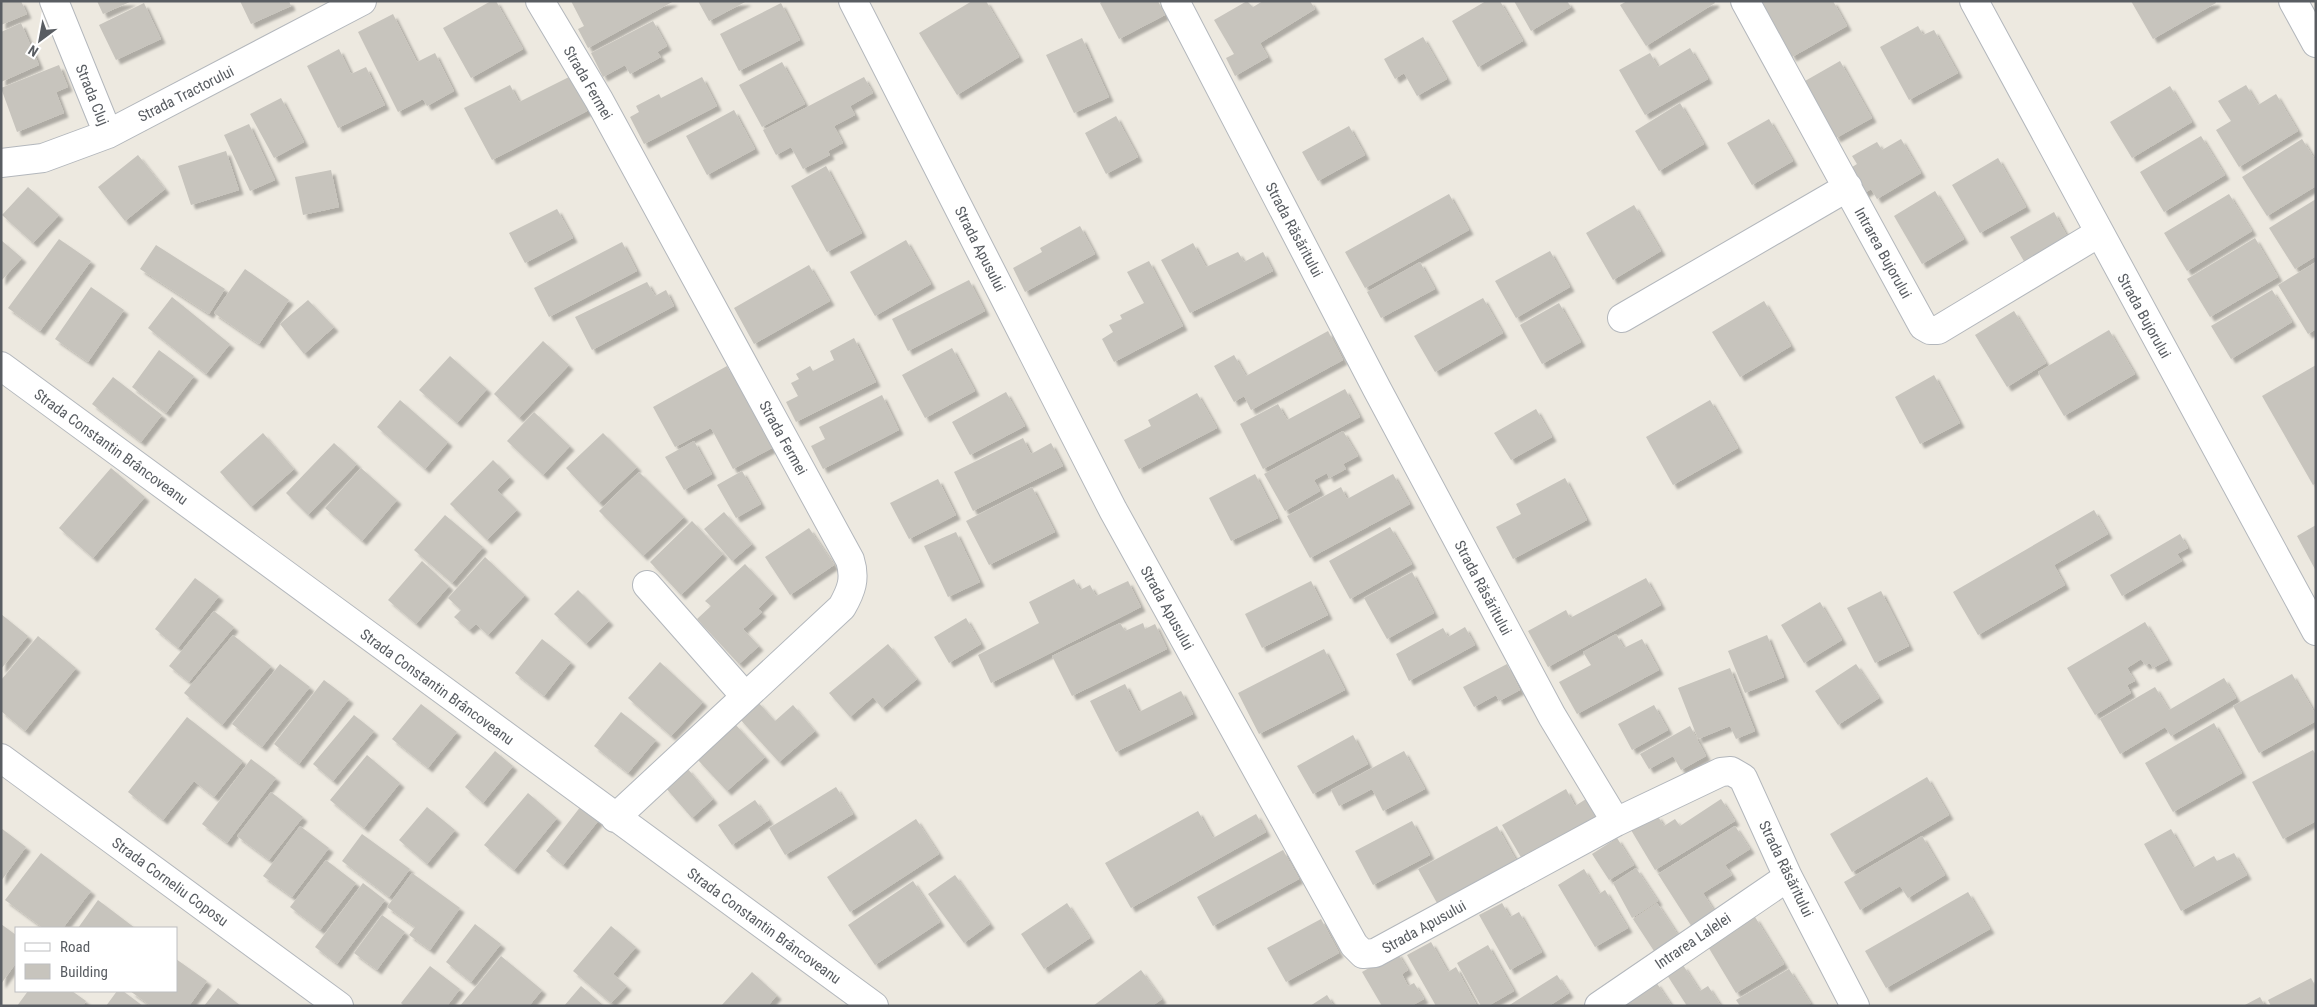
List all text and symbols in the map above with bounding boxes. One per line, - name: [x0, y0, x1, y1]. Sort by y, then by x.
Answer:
- north arrow: [15, 15, 65, 65]
- text: N: [25, 42, 41, 60]
- street label: Strada Fermei: [560, 43, 616, 123]
- street label: Strada Cluj: [72, 62, 112, 128]
- street label: Strada Tractorului: [135, 62, 237, 126]
- street label: Strada Răsăritului: [1261, 180, 1327, 280]
- street label: Strada Apusului: [951, 203, 1009, 295]
- street label: Intrarea Bujorului: [1851, 204, 1915, 302]
- street label: Strada Bujorului: [2113, 271, 2175, 361]
- street label: Strada Constantin Brâncoveanu: [31, 385, 191, 509]
- street label: Strada Fermei: [755, 398, 811, 478]
- street label: Strada Răsăritului: [1450, 538, 1516, 638]
- street label: Strada Apusului: [1137, 563, 1197, 653]
- street label: Strada Constantin Brâncoveanu: [357, 625, 517, 749]
- street label: Strada Răsăritului: [1755, 818, 1817, 920]
- street label: Strada Corneliu Coposu: [108, 834, 232, 930]
- street label: Strada Constantin Brâncoveanu: [684, 864, 844, 988]
- street label: Strada Apusului: [1379, 897, 1469, 957]
- street label: Intrarea Lalelei: [1652, 909, 1734, 973]
- legend: [15, 927, 178, 992]
- text: Road: [60, 938, 90, 956]
- text: Building: [60, 963, 108, 981]

